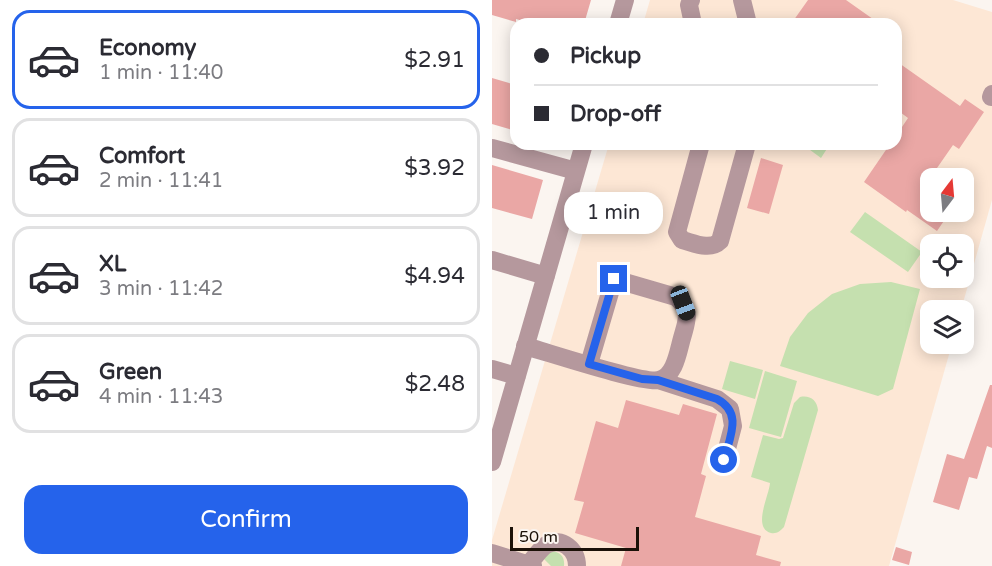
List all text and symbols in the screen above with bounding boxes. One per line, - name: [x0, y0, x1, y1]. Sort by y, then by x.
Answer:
- icon: car: [27, 33, 81, 87]
- text: Economy: [99, 35, 196, 61]
- text: Pickup: [570, 43, 641, 69]
- text: $2.91: [404, 47, 465, 73]
- text: 1 min · 11:40: [99, 61, 223, 85]
- text: Drop-off: [570, 101, 661, 127]
- icon: car: [27, 141, 81, 195]
- text: Comfort: [99, 143, 185, 169]
- text: $3.92: [404, 155, 465, 181]
- north arrow: [920, 168, 974, 222]
- map controls: [920, 168, 974, 354]
- text: 2 min · 11:41: [99, 169, 223, 193]
- callout: 1 min: [564, 192, 664, 234]
- text: 1 min: [587, 201, 640, 225]
- button: locate: [920, 234, 974, 288]
- icon: car: [27, 249, 81, 303]
- text: XL: [99, 251, 126, 277]
- text: $4.94: [404, 263, 465, 289]
- route end: [600, 265, 627, 292]
- text: 3 min · 11:42: [99, 277, 223, 301]
- car: [668, 283, 698, 323]
- button: layers: [920, 300, 974, 354]
- icon: car: [27, 357, 81, 411]
- text: Green: [99, 359, 162, 385]
- text: $2.48: [405, 371, 465, 397]
- text: 4 min · 11:43: [99, 385, 223, 409]
- route start: [710, 446, 737, 473]
- button: Confirm: [24, 485, 468, 554]
- scale bar: [510, 524, 639, 552]
- text: 50 m: [519, 527, 558, 547]

